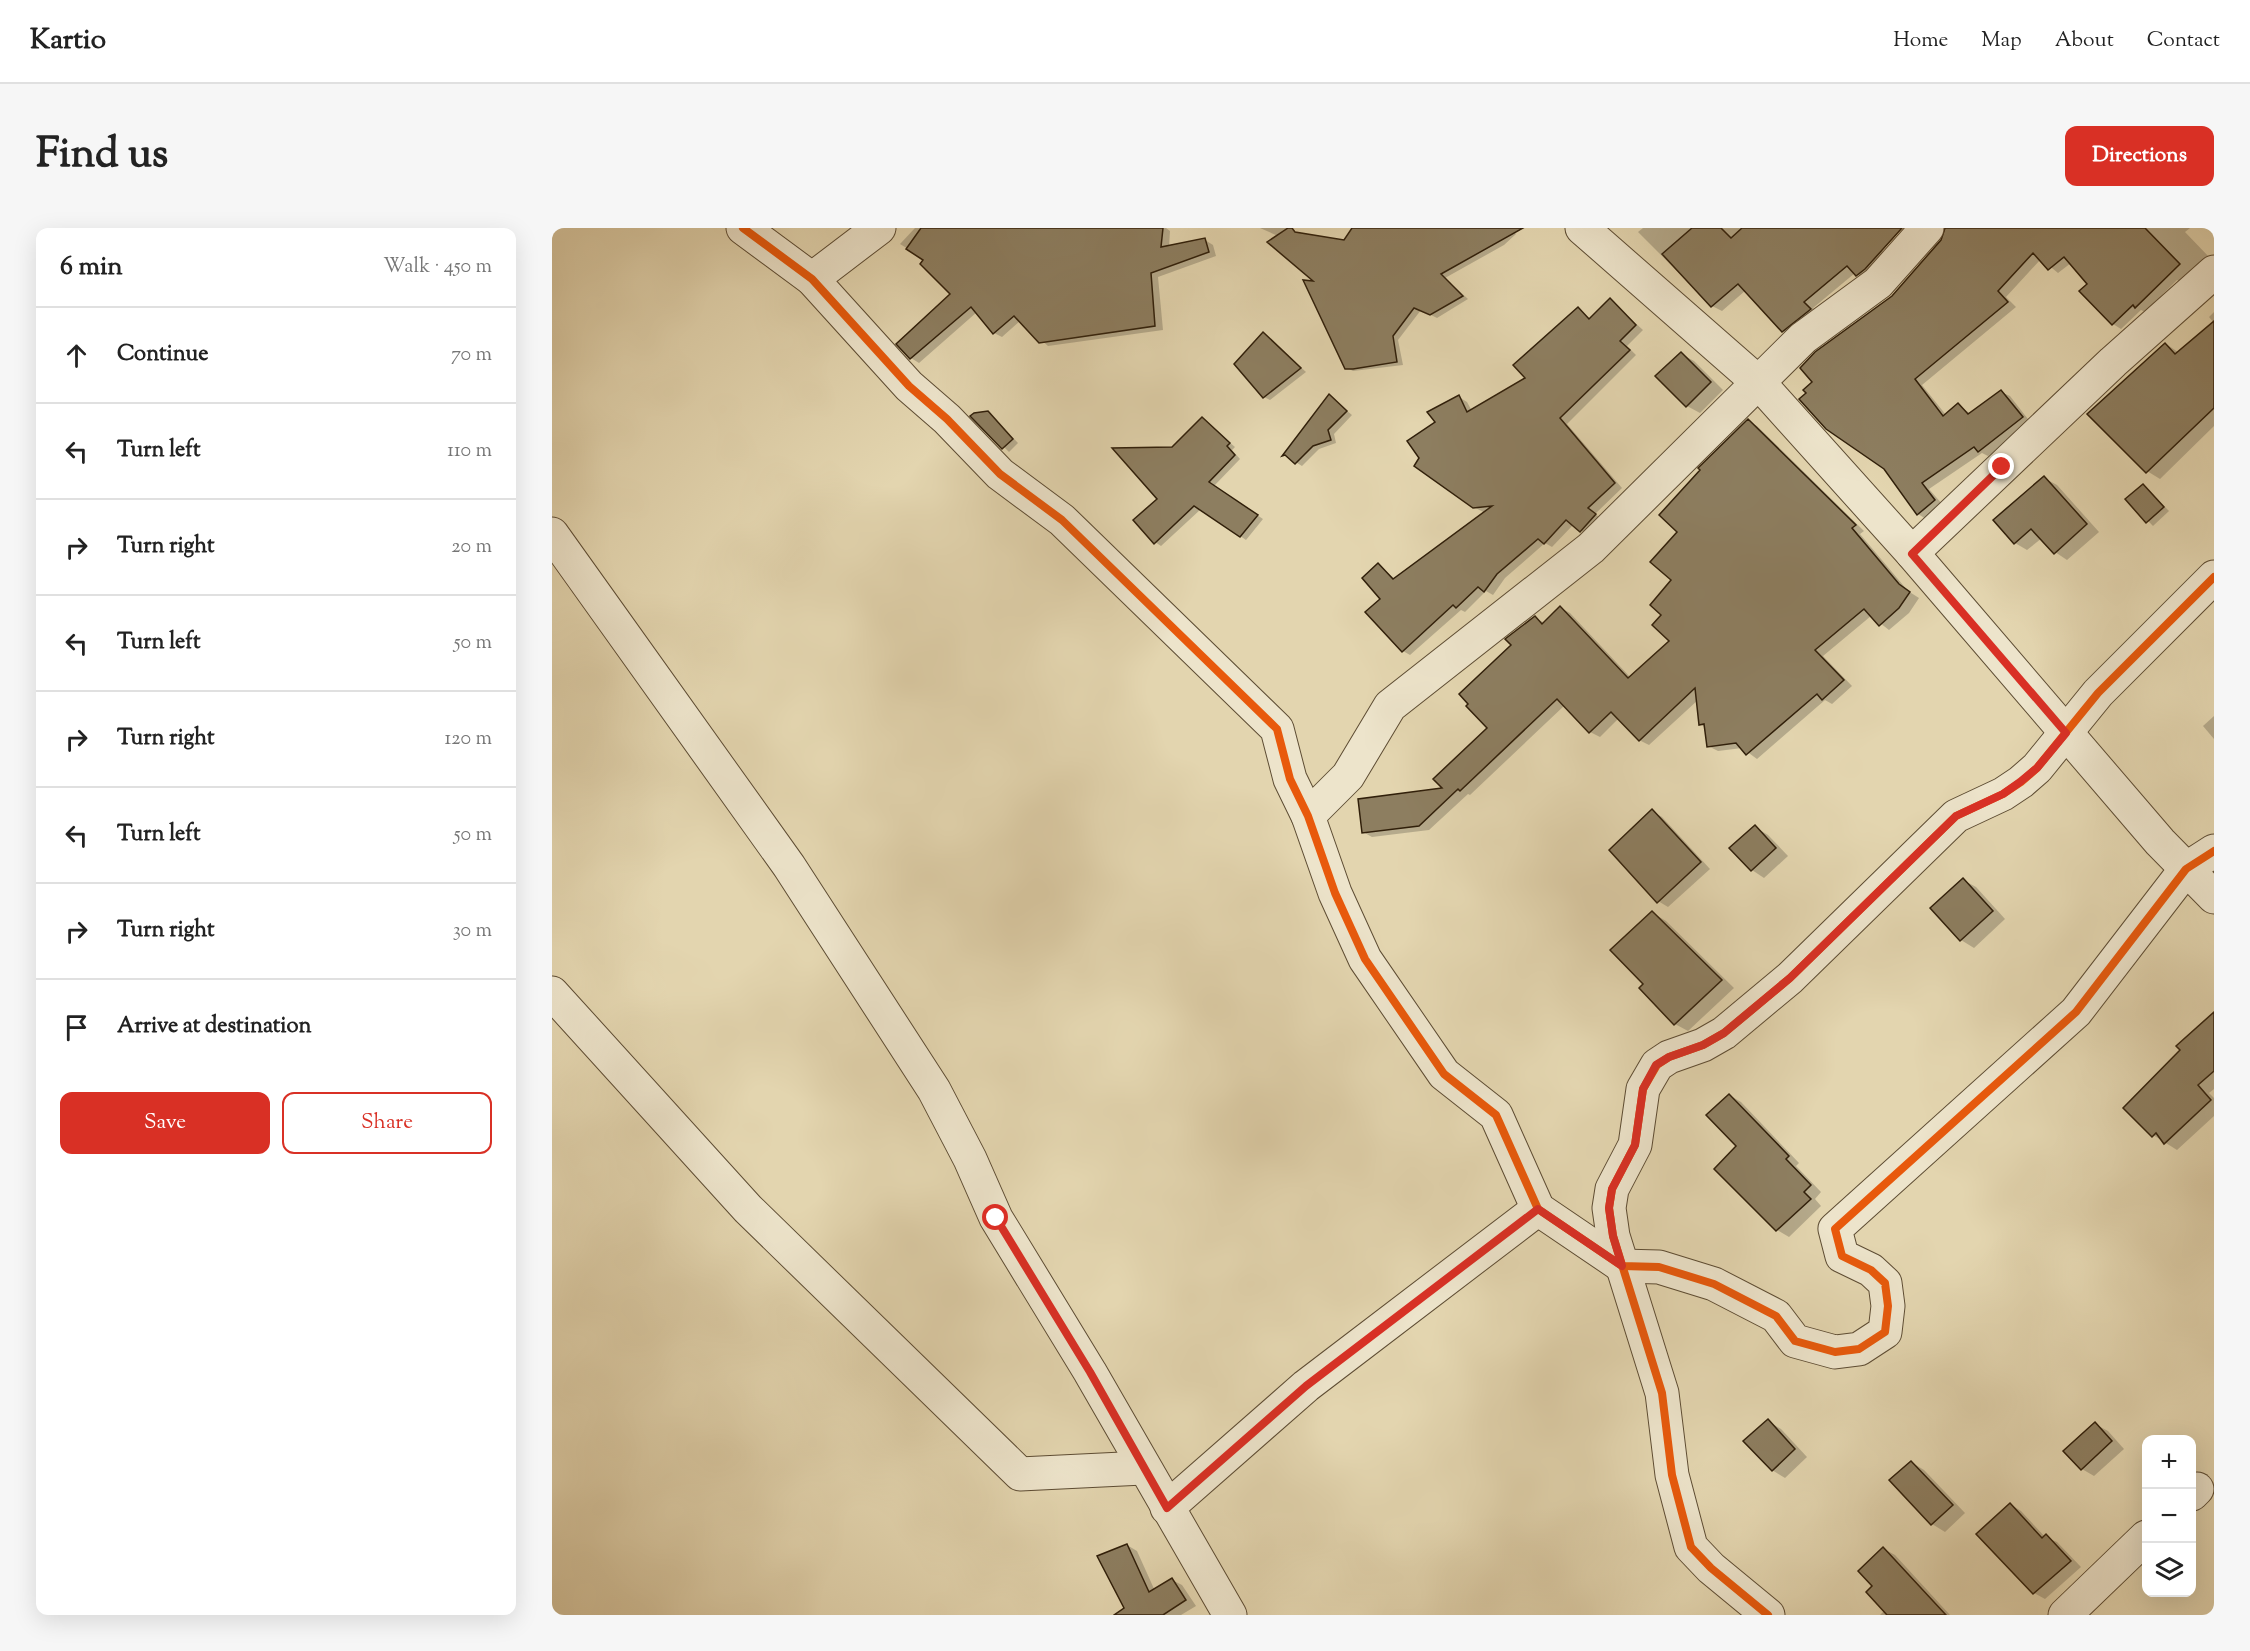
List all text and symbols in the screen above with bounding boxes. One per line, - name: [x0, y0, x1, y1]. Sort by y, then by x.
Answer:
- text: Kartio: [30, 21, 106, 61]
- text: Home: [1893, 26, 1948, 56]
- text: Map: [1981, 26, 2022, 56]
- text: About: [2055, 26, 2114, 56]
- text: Contact: [2147, 26, 2220, 56]
- text: Find us: [36, 126, 168, 186]
- button: Directions: [2065, 126, 2214, 186]
- text: 6 min: [60, 249, 123, 286]
- text: Walk · 450 m: [383, 253, 492, 282]
- icon: ahead: [60, 339, 93, 372]
- text: Continue: [117, 339, 208, 371]
- text: 70 m: [451, 341, 492, 370]
- icon: left: [60, 435, 93, 468]
- text: Turn left: [117, 435, 200, 467]
- text: 110 m: [447, 437, 492, 466]
- route end: [1988, 453, 2014, 479]
- icon: right: [60, 531, 93, 564]
- text: Turn right: [117, 531, 214, 563]
- text: 20 m: [451, 533, 492, 562]
- icon: left: [60, 627, 93, 660]
- text: Turn left: [117, 627, 200, 659]
- text: 50 m: [454, 629, 492, 658]
- icon: right: [60, 723, 93, 756]
- text: Turn right: [117, 723, 214, 755]
- text: 120 m: [444, 725, 492, 754]
- icon: left: [60, 819, 93, 852]
- text: Turn left: [117, 819, 200, 851]
- text: 50 m: [454, 821, 492, 850]
- icon: right: [60, 915, 93, 948]
- text: Turn right: [117, 915, 214, 947]
- text: 30 m: [453, 917, 492, 946]
- icon: arrive: [60, 1011, 93, 1044]
- text: Arrive at destination: [117, 1011, 312, 1043]
- button: Save: [60, 1092, 270, 1154]
- button: Share: [282, 1092, 492, 1154]
- route start: [982, 1204, 1008, 1230]
- map controls: [2142, 1435, 2196, 1597]
- button: +: [2142, 1435, 2196, 1489]
- button: −: [2142, 1489, 2196, 1543]
- button: layers: [2142, 1543, 2196, 1597]

